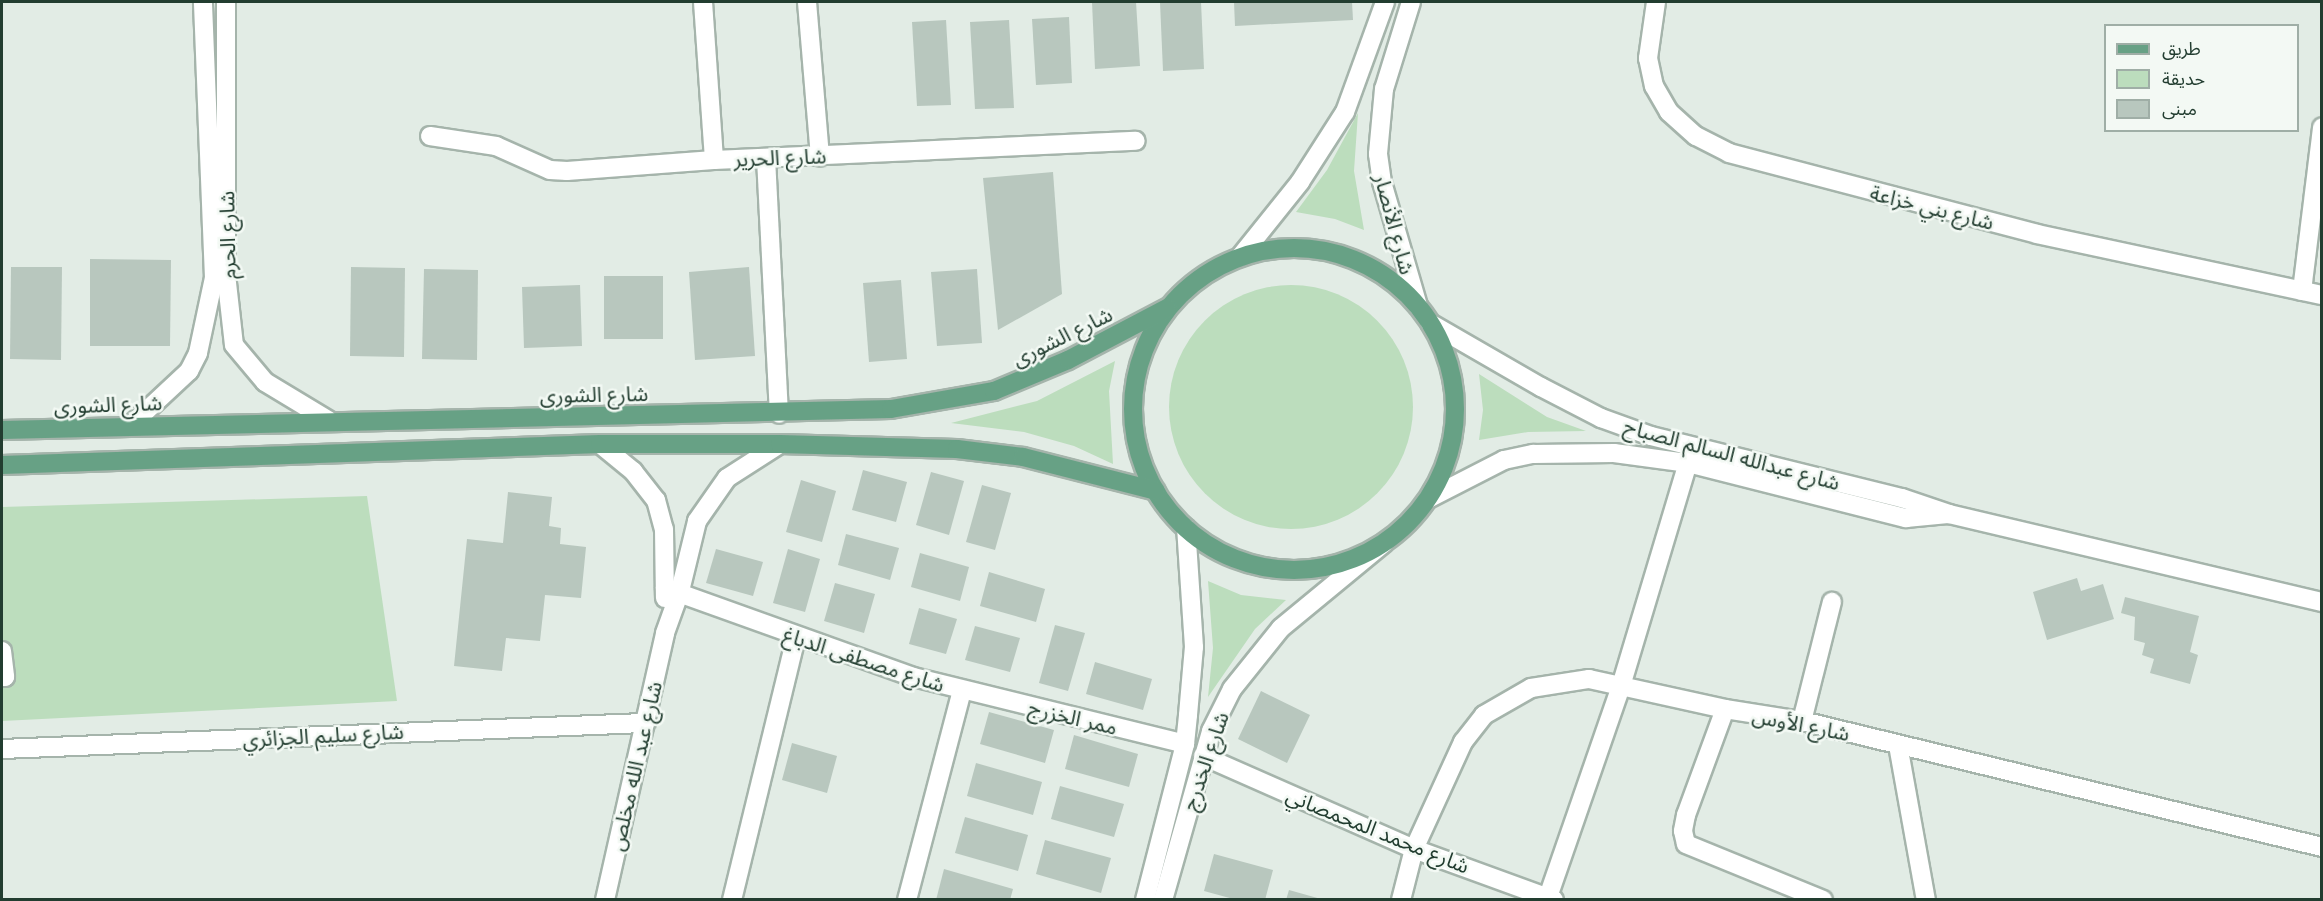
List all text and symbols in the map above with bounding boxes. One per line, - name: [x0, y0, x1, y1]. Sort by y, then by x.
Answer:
- legend: [2104, 24, 2299, 132]
- text: طريق: [2162, 37, 2201, 60]
- text: حديقة: [2162, 67, 2205, 90]
- text: مبنى: [2162, 97, 2197, 120]
- street label: شارع الحرير: [733, 143, 827, 171]
- street label: شارع الأنصار: [1369, 171, 1421, 277]
- street label: شارع بني خزاعة: [1868, 179, 1996, 235]
- street label: شارع الحرم: [214, 191, 240, 279]
- street label: شارع الشورى: [1008, 301, 1116, 371]
- street label: شارع الشورى: [540, 380, 648, 408]
- street label: شارع الشورى: [53, 390, 163, 418]
- street label: شارع عبدالله السالم الصباح: [1621, 413, 1843, 495]
- street label: شارع مصطفى الدباغ: [780, 621, 948, 697]
- street label: شارع عبد الله مخلص: [603, 679, 667, 853]
- street label: ممر الخزرج: [1026, 695, 1120, 739]
- street label: شارع الأوس: [1750, 702, 1852, 746]
- street label: شارع الخدرج: [1176, 708, 1234, 814]
- street label: شارع سليم الجزائري: [242, 718, 404, 752]
- street label: شارع محمد المحمصاني: [1283, 782, 1473, 878]

